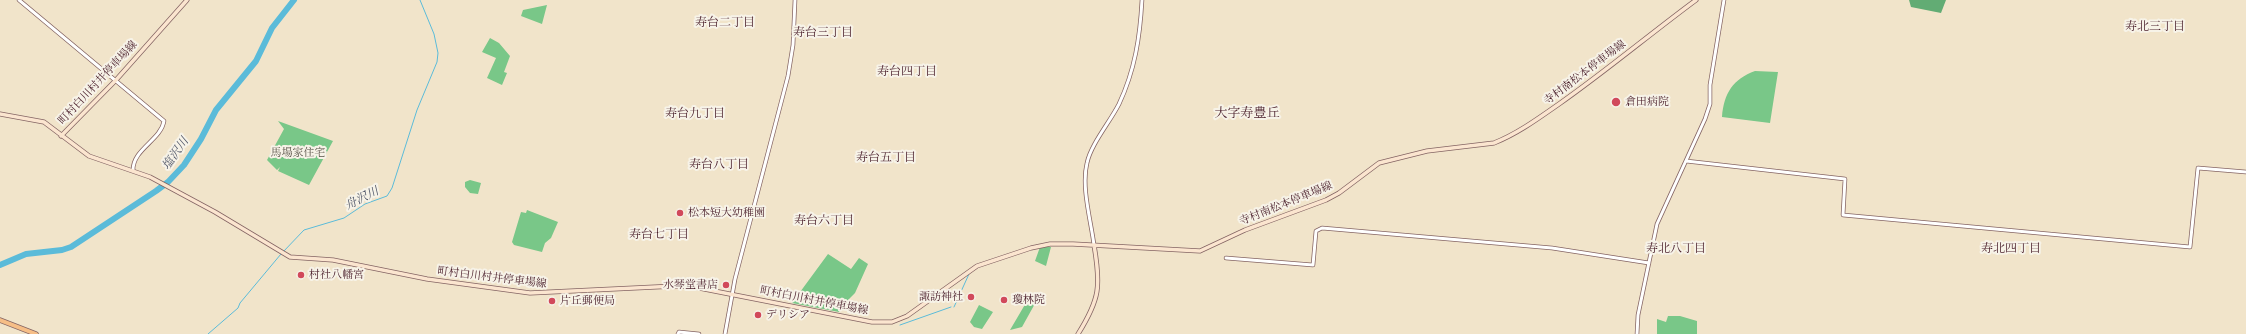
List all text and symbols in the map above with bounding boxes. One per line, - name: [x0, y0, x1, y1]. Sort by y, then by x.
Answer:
- district label: 寿台二丁目: [695, 16, 755, 30]
- district label: 寿北三丁目: [2125, 20, 2185, 34]
- district label: 寿台三丁目: [793, 26, 853, 40]
- street label: 町村白川村井停車場線: [56, 38, 140, 128]
- street label: 寺村南松本停車場線: [1541, 38, 1629, 108]
- district label: 寿台四丁目: [877, 65, 937, 79]
- place label: 倉田病院: [1625, 95, 1669, 109]
- marker: 倉田病院: [1610, 96, 1622, 108]
- district label: 大字寿豊丘: [1215, 106, 1279, 122]
- district label: 寿台九丁目: [665, 107, 725, 121]
- water label: 塩沢川: [160, 135, 192, 173]
- park label: 馬場家住宅: [271, 146, 325, 160]
- district label: 寿台五丁目: [856, 151, 916, 165]
- district label: 寿台八丁目: [689, 158, 749, 172]
- street label: 寺村南松本停車場線: [1238, 179, 1334, 229]
- water label: 舟沢川: [343, 184, 381, 214]
- place label: 松本短大幼稚園: [688, 206, 765, 220]
- marker: 松本短大幼稚園: [675, 208, 685, 218]
- district label: 寿台六丁目: [794, 214, 854, 228]
- district label: 寿台七丁目: [629, 228, 689, 242]
- district label: 寿北八丁目: [1646, 242, 1706, 256]
- district label: 寿北四丁目: [1981, 242, 2041, 256]
- street label: 町村白川村井停車場線: [437, 265, 547, 291]
- place label: 村社八幡宮: [309, 268, 364, 282]
- marker: 村社八幡宮: [296, 270, 306, 280]
- place label: 水琴堂書店: [663, 278, 718, 292]
- marker: 水琴堂書店: [721, 280, 731, 290]
- street label: 町村白川村井停車場線: [759, 284, 869, 318]
- place label: 諏訪神社: [919, 290, 963, 304]
- marker: 諏訪神社: [966, 292, 976, 302]
- place label: 瓊林院: [1012, 293, 1045, 307]
- place label: 片丘郵便局: [560, 294, 615, 308]
- marker: 瓊林院: [999, 295, 1009, 305]
- marker: 片丘郵便局: [547, 296, 557, 306]
- place label: デリシア: [766, 308, 810, 322]
- marker: デリシア: [753, 310, 763, 320]

